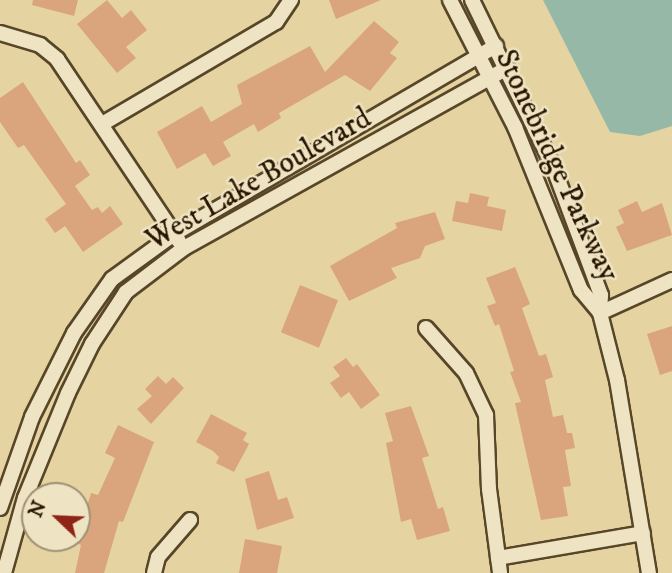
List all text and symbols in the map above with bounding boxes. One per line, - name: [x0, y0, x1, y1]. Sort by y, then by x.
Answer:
- street label: Stonebridge Parkway: [487, 45, 625, 287]
- street label: West Lake Boulevard: [140, 101, 378, 259]
- north arrow: [21, 482, 91, 552]
- text: N: [24, 498, 52, 521]

